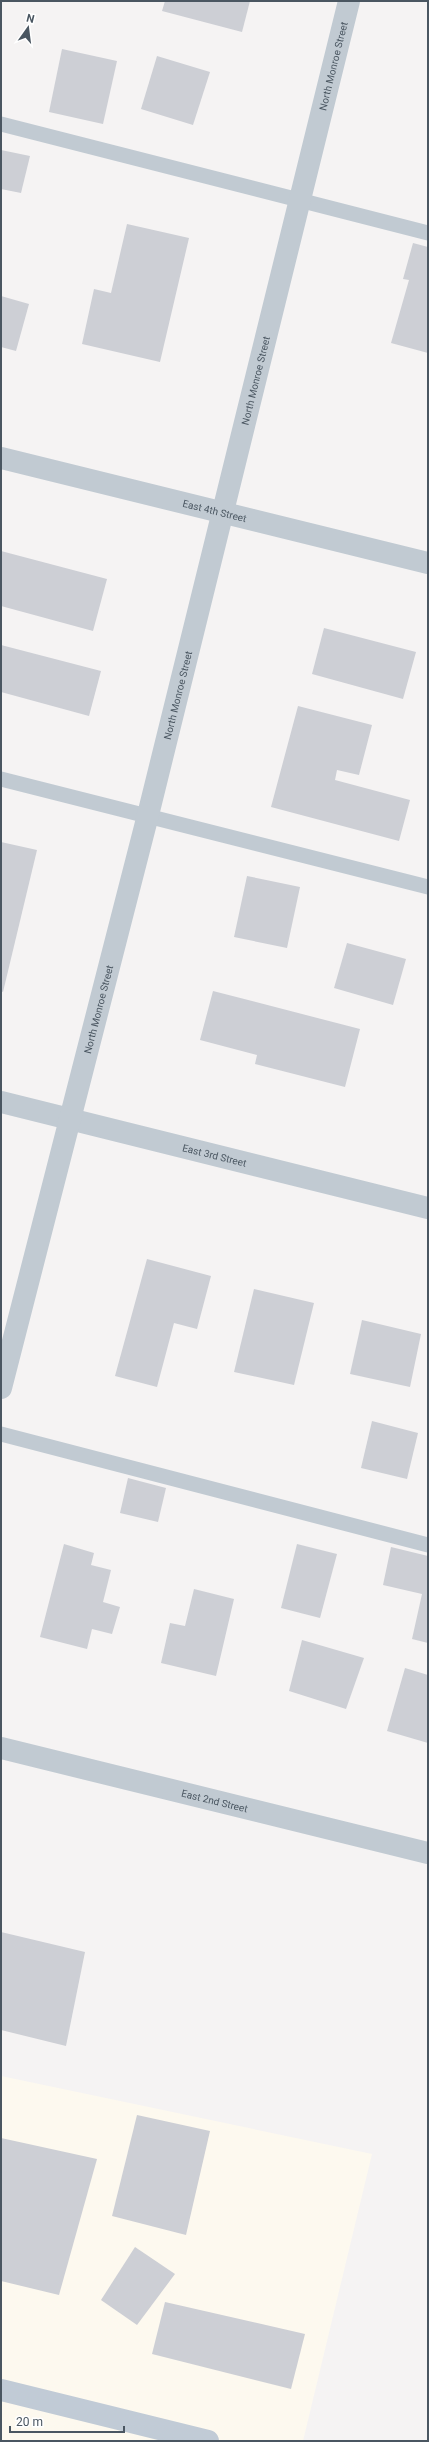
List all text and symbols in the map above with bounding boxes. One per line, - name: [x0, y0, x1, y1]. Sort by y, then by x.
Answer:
- north arrow: [8, 8, 48, 48]
- text: N: [25, 12, 36, 26]
- street label: North Monroe Street: [317, 21, 350, 112]
- street label: North Monroe Street: [240, 335, 272, 426]
- street label: East 4th Street: [181, 498, 248, 524]
- street label: North Monroe Street: [162, 650, 194, 741]
- street label: North Monroe Street: [82, 964, 115, 1055]
- street label: East 3rd Street: [181, 1142, 248, 1169]
- street label: East 2nd Street: [180, 1788, 249, 1814]
- scale bar: [10, 2408, 124, 2434]
- text: 20 m: [16, 2415, 43, 2429]

